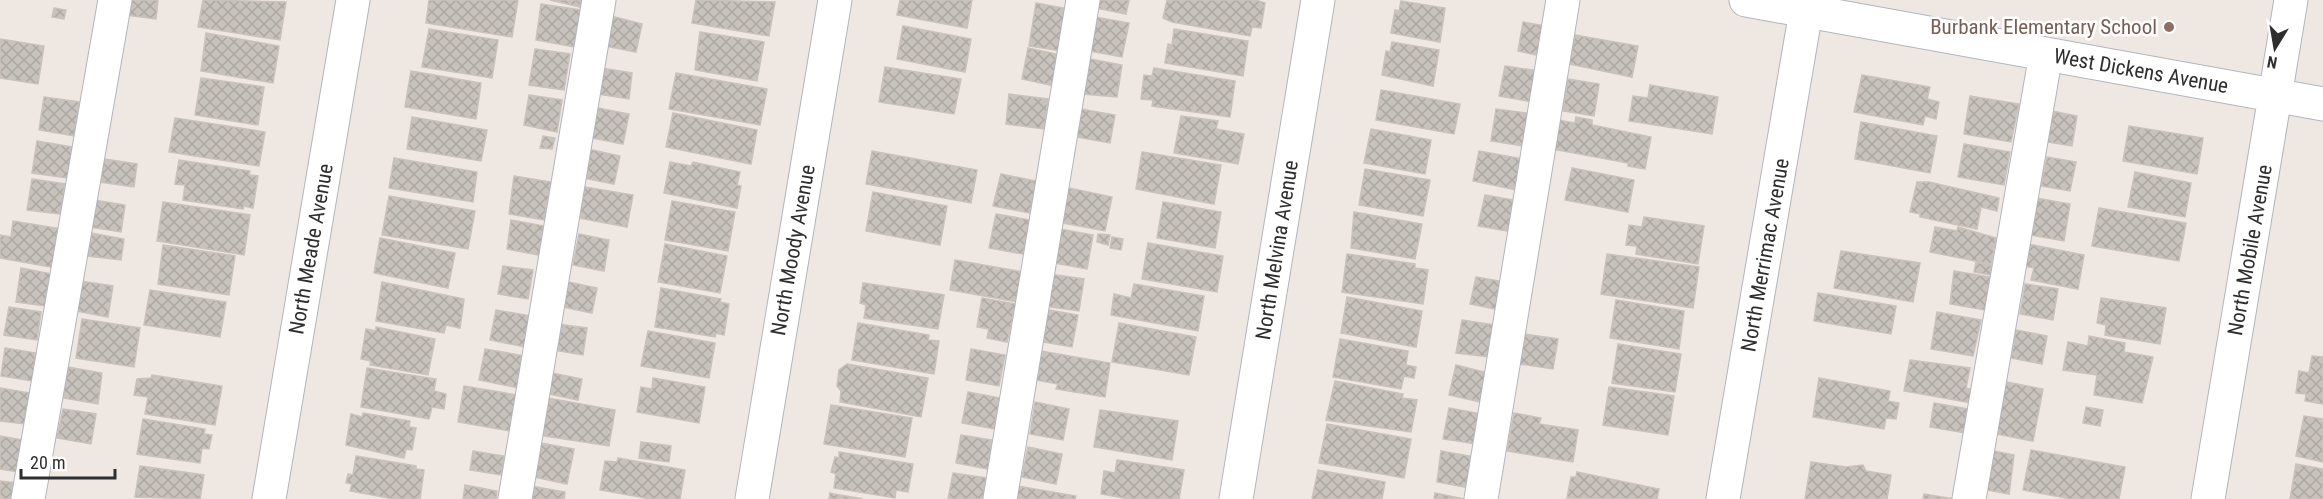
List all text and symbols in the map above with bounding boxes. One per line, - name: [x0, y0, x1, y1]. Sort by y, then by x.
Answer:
- place label: Burbank Elementary School: [1930, 15, 2157, 39]
- north arrow: [2245, 18, 2305, 78]
- marker: Burbank Elementary School: [2162, 20, 2176, 34]
- street label: West Dickens Avenue: [2052, 44, 2230, 98]
- text: N: [2266, 52, 2279, 72]
- street label: North Merrimac Avenue: [1736, 156, 1794, 354]
- street label: North Melvina Avenue: [1251, 158, 1303, 342]
- street label: North Meade Avenue: [284, 162, 338, 336]
- street label: North Moody Avenue: [766, 163, 820, 337]
- street label: North Mobile Avenue: [2223, 163, 2277, 337]
- scale bar: [21, 442, 116, 480]
- text: 20 m: [30, 452, 65, 473]

